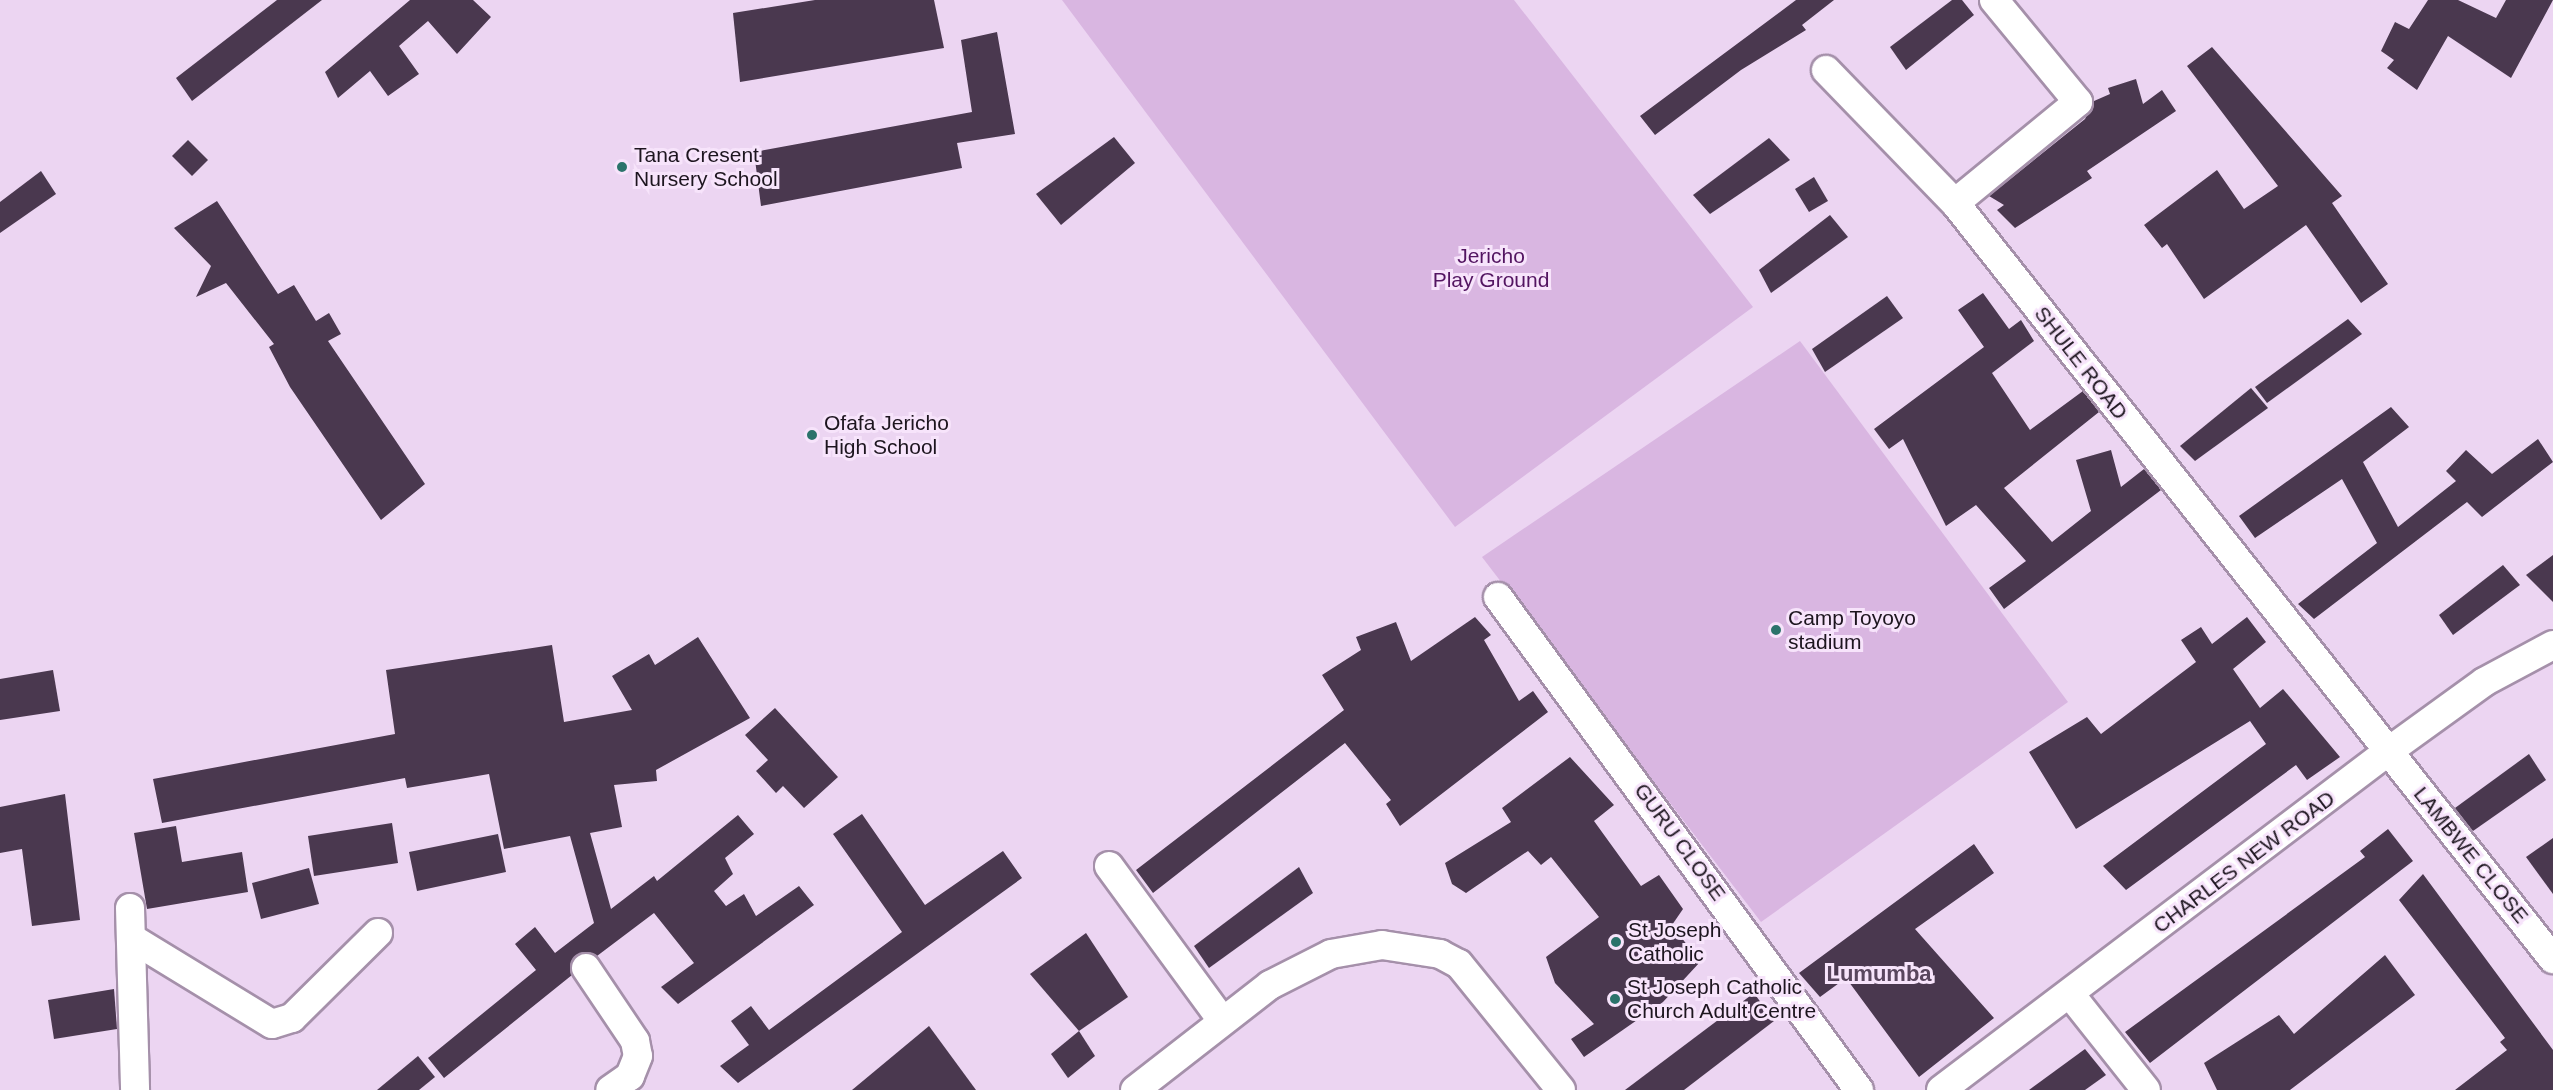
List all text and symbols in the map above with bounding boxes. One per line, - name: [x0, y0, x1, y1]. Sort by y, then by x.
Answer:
- place label: Tana Cresent Nursery School: [634, 142, 778, 192]
- marker: Tana Cresent Nursery School: [615, 160, 629, 174]
- park label: Jericho Play Ground: [1433, 243, 1549, 293]
- street label: SHULE ROAD: [2029, 301, 2133, 425]
- place label: Ofafa Jericho High School: [824, 410, 949, 460]
- marker: Ofafa Jericho High School: [805, 428, 819, 442]
- place label: Camp Toyoyo stadium: [1788, 605, 1916, 655]
- marker: Camp Toyoyo stadium: [1769, 623, 1783, 637]
- street label: GURU CLOSE: [1629, 778, 1731, 906]
- street label: LAMBWE CLOSE: [2408, 782, 2534, 928]
- street label: CHARLES NEW ROAD: [2148, 786, 2340, 938]
- place label: St Joseph Catholic: [1628, 917, 1721, 967]
- marker: St Joseph Catholic: [1609, 935, 1623, 949]
- district label: Lumumba: [1826, 961, 1932, 987]
- place label: St Joseph Catholic Church Adult Centre: [1627, 974, 1817, 1024]
- marker: St Joseph Catholic Church Adult Centre: [1608, 992, 1622, 1006]

